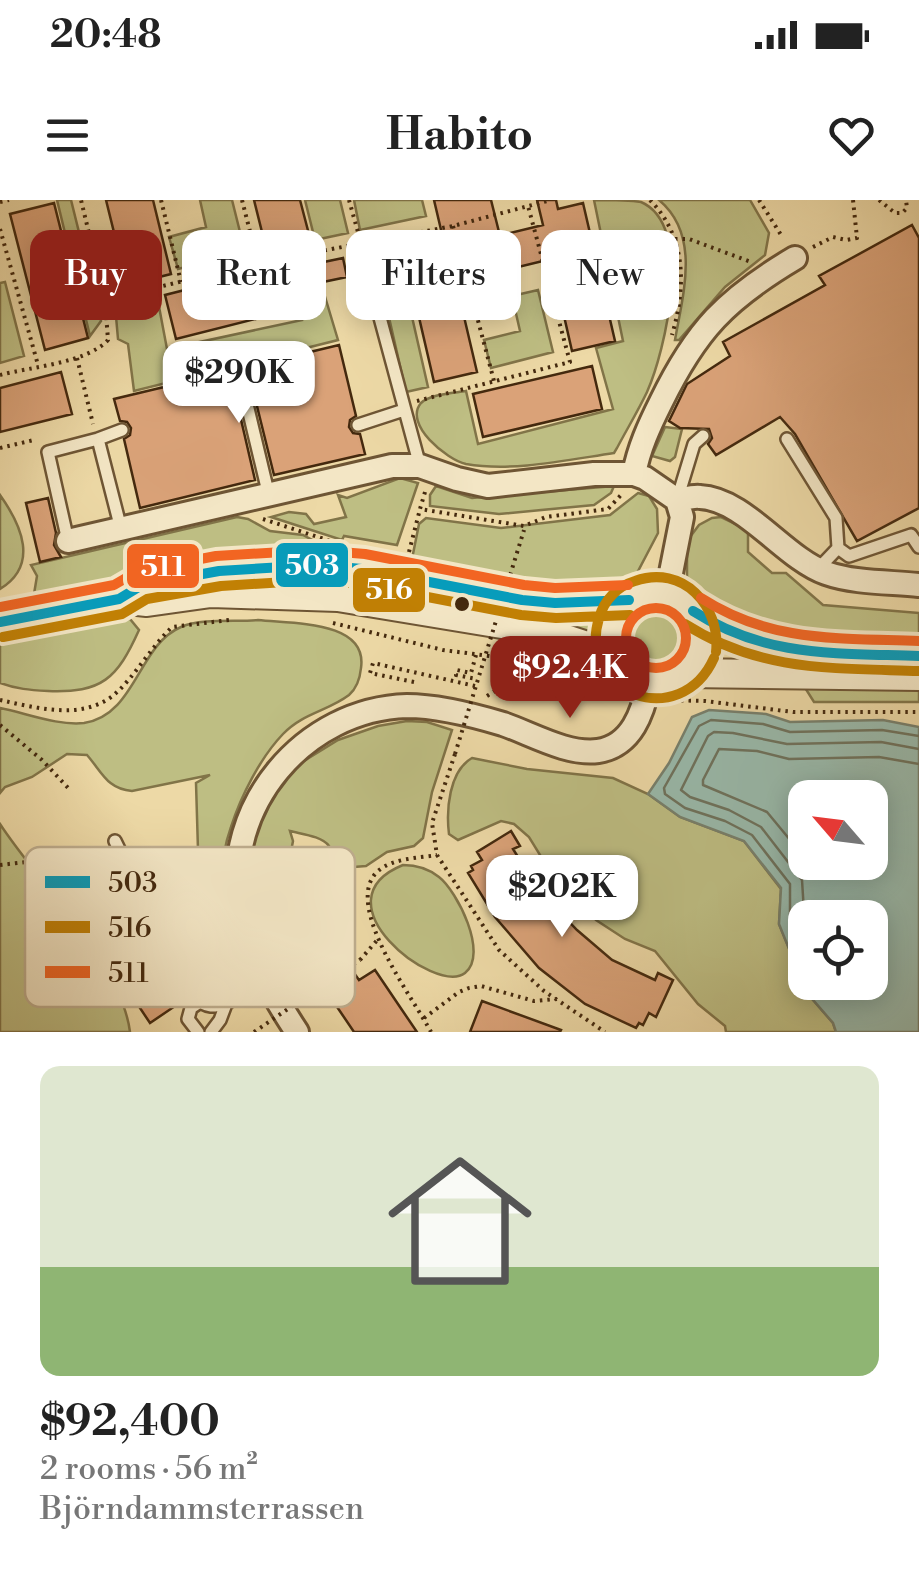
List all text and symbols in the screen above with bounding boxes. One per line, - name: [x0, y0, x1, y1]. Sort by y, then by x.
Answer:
- text: 20:48: [50, 12, 161, 59]
- text: Habito: [386, 107, 533, 164]
- icon: menu: [40, 108, 95, 163]
- icon: heart: [824, 108, 879, 163]
- chip: Buy: [30, 230, 162, 320]
- chip: Rent: [182, 230, 326, 320]
- chip: Filters: [346, 230, 521, 320]
- chip: New: [541, 230, 679, 320]
- pin: $290K: [169, 341, 309, 426]
- text: $290K: [185, 353, 293, 393]
- line badge: 503: [274, 541, 350, 589]
- line badge: 511: [125, 542, 201, 590]
- text: 503: [285, 549, 339, 584]
- text: 511: [140, 550, 186, 585]
- line badge: 516: [351, 566, 427, 614]
- text: 516: [365, 573, 413, 608]
- unlabelled marker: [452, 594, 472, 614]
- pin: $92.4K: [489, 636, 651, 721]
- text: $92.4K: [512, 648, 628, 688]
- north arrow: [788, 780, 888, 880]
- map controls: [788, 780, 888, 1000]
- legend: [25, 847, 355, 1007]
- pin: $202K: [492, 855, 632, 940]
- text: 503: [108, 866, 157, 901]
- text: $202K: [508, 867, 616, 907]
- button: locate: [788, 900, 888, 1000]
- text: 516: [108, 911, 151, 946]
- text: 511: [108, 956, 148, 991]
- icon: home: [370, 1131, 550, 1311]
- text: $92,400: [40, 1396, 220, 1449]
- text: 2 rooms · 56 m²: [40, 1449, 258, 1489]
- text: Björndammsterrassen: [40, 1489, 364, 1529]

